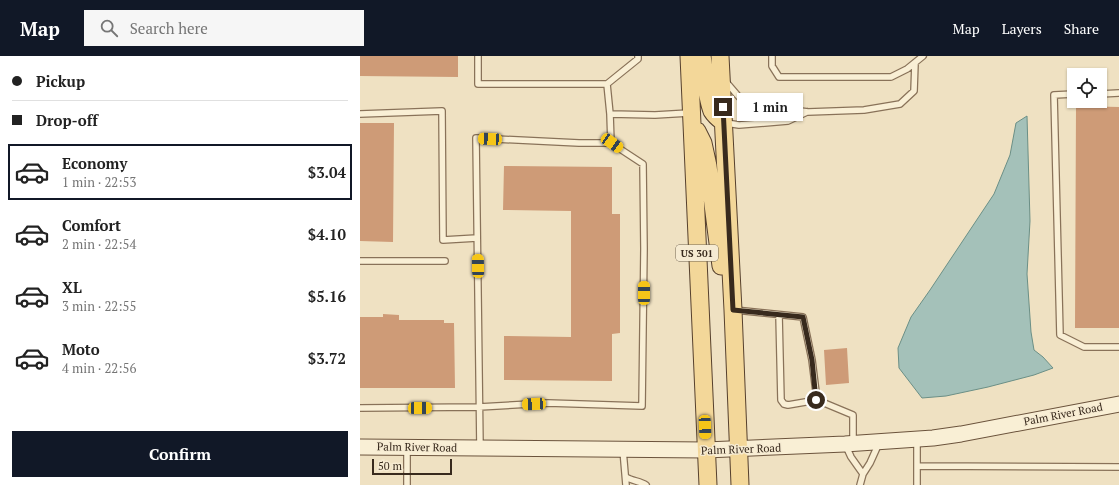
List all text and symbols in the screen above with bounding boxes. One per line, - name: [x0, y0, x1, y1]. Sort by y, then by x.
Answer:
- search box: [84, 10, 364, 46]
- text: Map: [20, 16, 60, 41]
- icon: search: [98, 17, 120, 39]
- text: Search here: [130, 18, 208, 38]
- text: Map: [953, 19, 980, 38]
- text: Layers: [1002, 19, 1042, 38]
- text: Share: [1064, 19, 1099, 38]
- map controls: [1067, 68, 1107, 108]
- button: locate: [1067, 68, 1107, 108]
- text: Pickup: [36, 71, 85, 91]
- callout: 1 min: [737, 93, 803, 121]
- route end: [714, 98, 732, 116]
- text: 1 min: [752, 98, 788, 116]
- text: Drop-off: [36, 110, 98, 130]
- car: [599, 131, 625, 155]
- car: [478, 132, 502, 146]
- text: Economy: [62, 153, 127, 173]
- icon: car: [14, 154, 50, 190]
- text: $3.04: [308, 162, 346, 182]
- text: 1 min · 22:53: [62, 173, 136, 191]
- text: Comfort: [62, 215, 121, 235]
- icon: car: [14, 216, 50, 252]
- text: $4.10: [308, 224, 346, 244]
- text: 2 min · 22:54: [62, 235, 136, 253]
- road number: US 301: [676, 245, 718, 261]
- car: [472, 254, 484, 278]
- text: XL: [62, 277, 82, 297]
- icon: car: [14, 278, 50, 314]
- car: [638, 281, 650, 305]
- text: $5.16: [308, 286, 346, 306]
- text: 3 min · 22:55: [62, 297, 136, 315]
- text: Moto: [62, 339, 100, 359]
- icon: car: [14, 340, 50, 376]
- text: $3.72: [308, 348, 346, 368]
- text: 4 min · 22:56: [62, 359, 136, 377]
- route start: [807, 391, 825, 409]
- car: [522, 397, 546, 411]
- street label: Palm River Road: [1022, 399, 1104, 429]
- car: [408, 402, 432, 414]
- car: [699, 415, 711, 439]
- button: Confirm: [12, 431, 348, 477]
- street label: Palm River Road: [377, 439, 457, 455]
- street label: Palm River Road: [701, 441, 781, 457]
- scale bar: [372, 457, 452, 476]
- text: 50 m: [378, 459, 402, 473]

